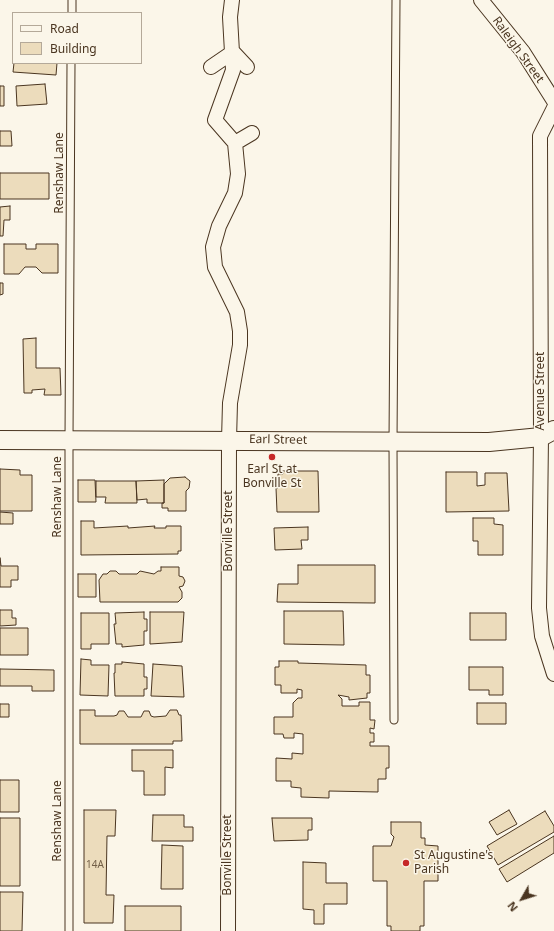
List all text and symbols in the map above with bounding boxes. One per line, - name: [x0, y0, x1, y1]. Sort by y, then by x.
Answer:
- legend: [12, 12, 142, 64]
- street label: Raleigh Street: [489, 14, 547, 86]
- text: Road: [50, 20, 79, 37]
- text: Building: [50, 40, 97, 57]
- street label: Renshaw Lane: [53, 132, 67, 214]
- street label: Avenue Street: [534, 352, 548, 430]
- street label: Earl Street: [249, 432, 307, 448]
- marker: Earl St at Bonville St: [267, 452, 277, 462]
- street label: Renshaw Lane: [51, 456, 65, 538]
- place label: Earl St at Bonville St: [243, 463, 301, 491]
- street label: Bonville Street: [222, 490, 236, 572]
- street label: Renshaw Lane: [51, 780, 65, 862]
- street label: Bonville Street: [221, 814, 235, 896]
- place label: St Augustine's Parish: [414, 849, 493, 877]
- marker: St Augustine's Parish: [401, 858, 411, 868]
- house number: 14A: [86, 859, 104, 871]
- north arrow: [502, 879, 542, 919]
- text: N: [504, 899, 521, 915]

